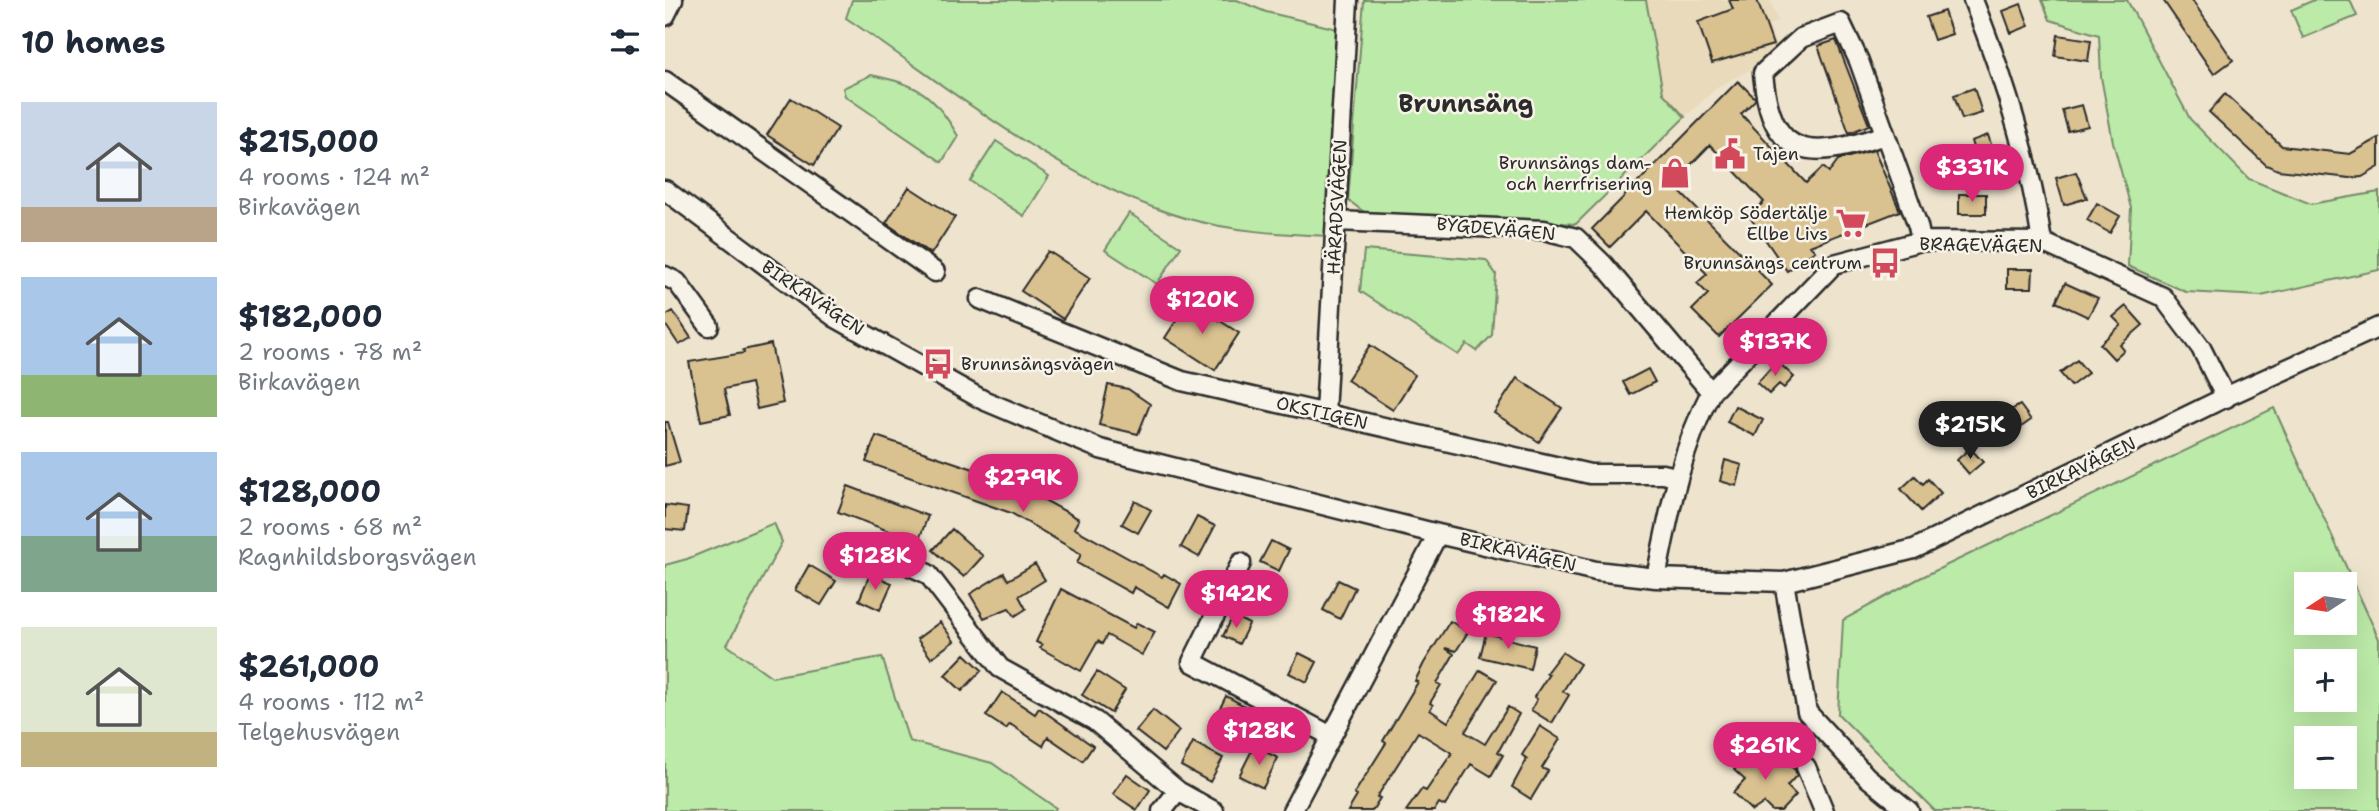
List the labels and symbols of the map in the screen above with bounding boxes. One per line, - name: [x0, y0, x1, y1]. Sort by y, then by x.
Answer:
- district label: Brunnsäng: [1399, 88, 1533, 120]
- public building icon: Tajen: [1713, 137, 1747, 171]
- street label: HÄRADSVÄGEN: [1321, 139, 1353, 275]
- place label: Tajen: [1753, 142, 1799, 166]
- pin: $331K: [1923, 144, 2021, 204]
- place label: Brunnsängs dam- och herrfrisering: [1499, 151, 1652, 196]
- shop icon: Brunnsängs dam- och herrfrisering: [1658, 156, 1692, 190]
- place label: Hemköp Södertälje Ellbe Livs: [1664, 201, 1828, 246]
- supermarket icon: Hemköp Södertälje Ellbe Livs: [1834, 206, 1868, 240]
- street label: BYGDEVÄGEN: [1435, 212, 1557, 246]
- street label: BRAGEVÄGEN: [1919, 232, 2043, 258]
- bus stop icon: Brunnsängs centrum: [1868, 246, 1902, 280]
- place label: Brunnsängs centrum: [1683, 251, 1862, 275]
- street label: BIRKAVÄGEN: [757, 255, 869, 341]
- pin: $120K: [1153, 276, 1251, 336]
- pin: $137K: [1726, 318, 1824, 378]
- bus stop icon: Brunnsängsvägen: [921, 347, 955, 381]
- place label: Brunnsängsvägen: [961, 352, 1114, 376]
- street label: OKSTIGEN: [1274, 391, 1370, 435]
- pin: $215K: [1921, 402, 2019, 461]
- street label: BIRKAVÄGEN: [2022, 431, 2140, 505]
- pin: $279K: [974, 454, 1072, 514]
- street label: BIRKAVÄGEN: [1457, 527, 1579, 577]
- pin: $128K: [826, 532, 924, 592]
- pin: $142K: [1187, 570, 1285, 630]
- north arrow: [2294, 572, 2357, 635]
- pin: $182K: [1459, 592, 1557, 651]
- pin: $128K: [1210, 708, 1308, 767]
- pin: $261K: [1716, 722, 1814, 782]

